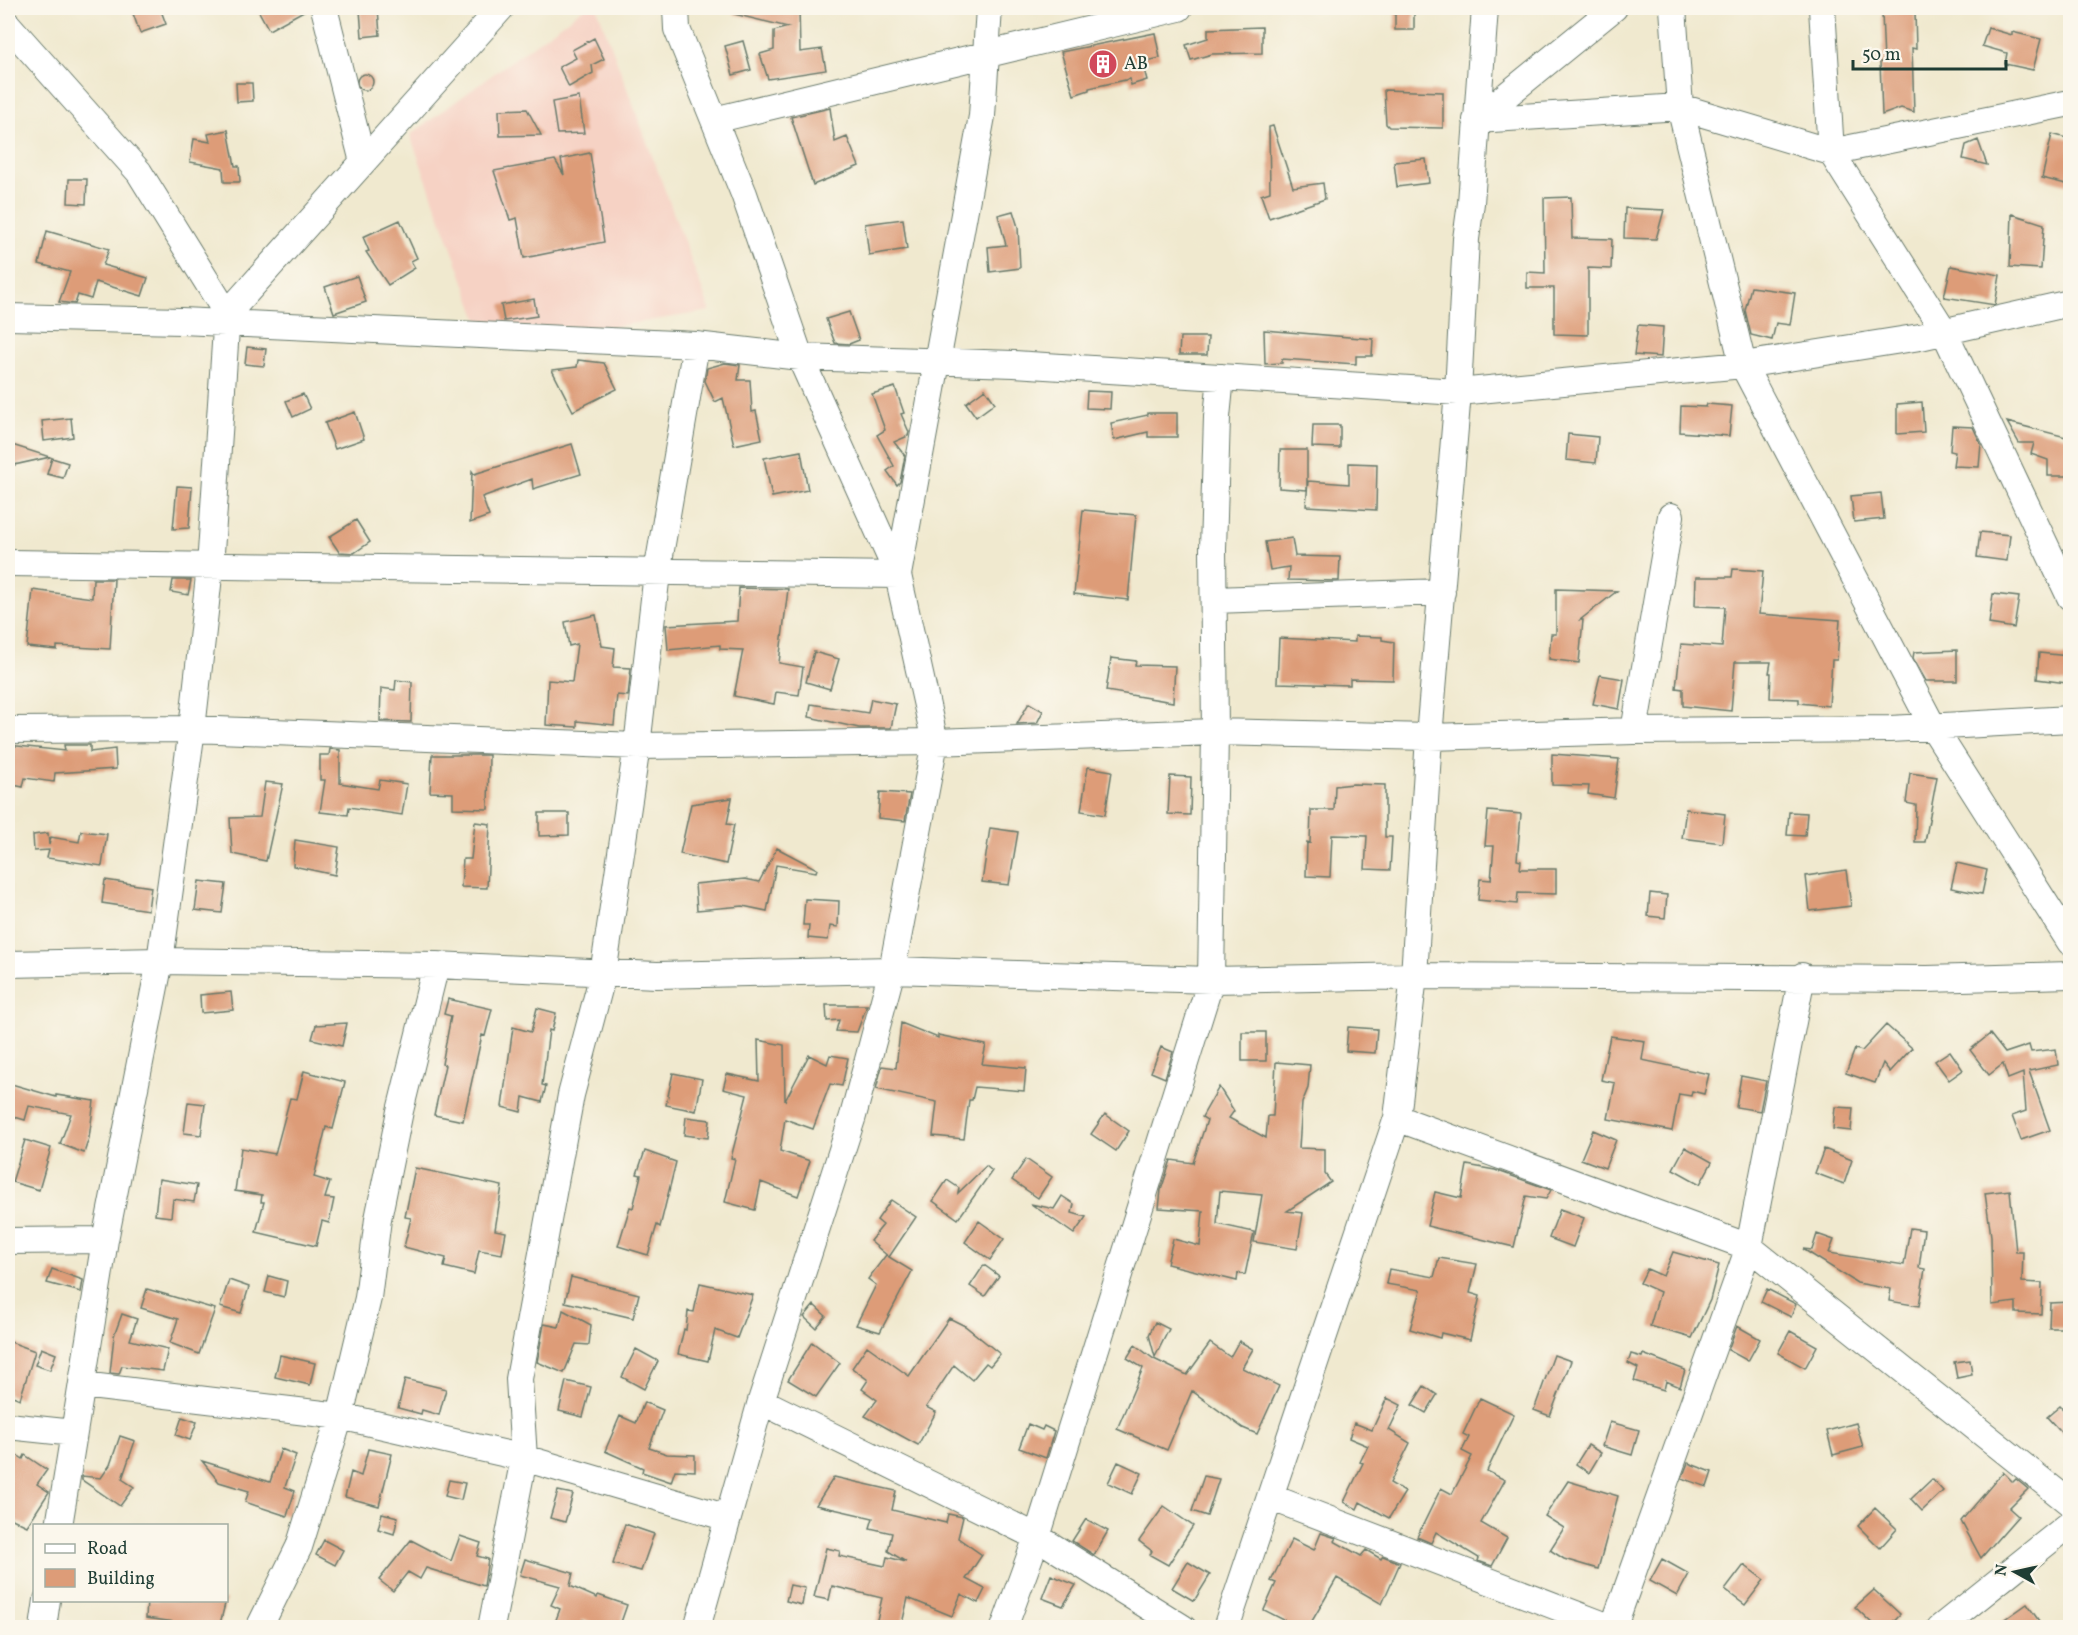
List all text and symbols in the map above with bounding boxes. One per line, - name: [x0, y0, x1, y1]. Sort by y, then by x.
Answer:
- scale bar: [1853, 33, 2006, 71]
- text: 50 m: [1862, 43, 1901, 68]
- building icon: AB: [1087, 48, 1119, 80]
- place label: AB: [1124, 52, 1148, 77]
- legend: [33, 1524, 228, 1602]
- text: Road: [87, 1537, 128, 1562]
- north arrow: [1985, 1542, 2045, 1602]
- text: N: [1990, 1563, 2014, 1577]
- text: Building: [87, 1567, 155, 1592]

